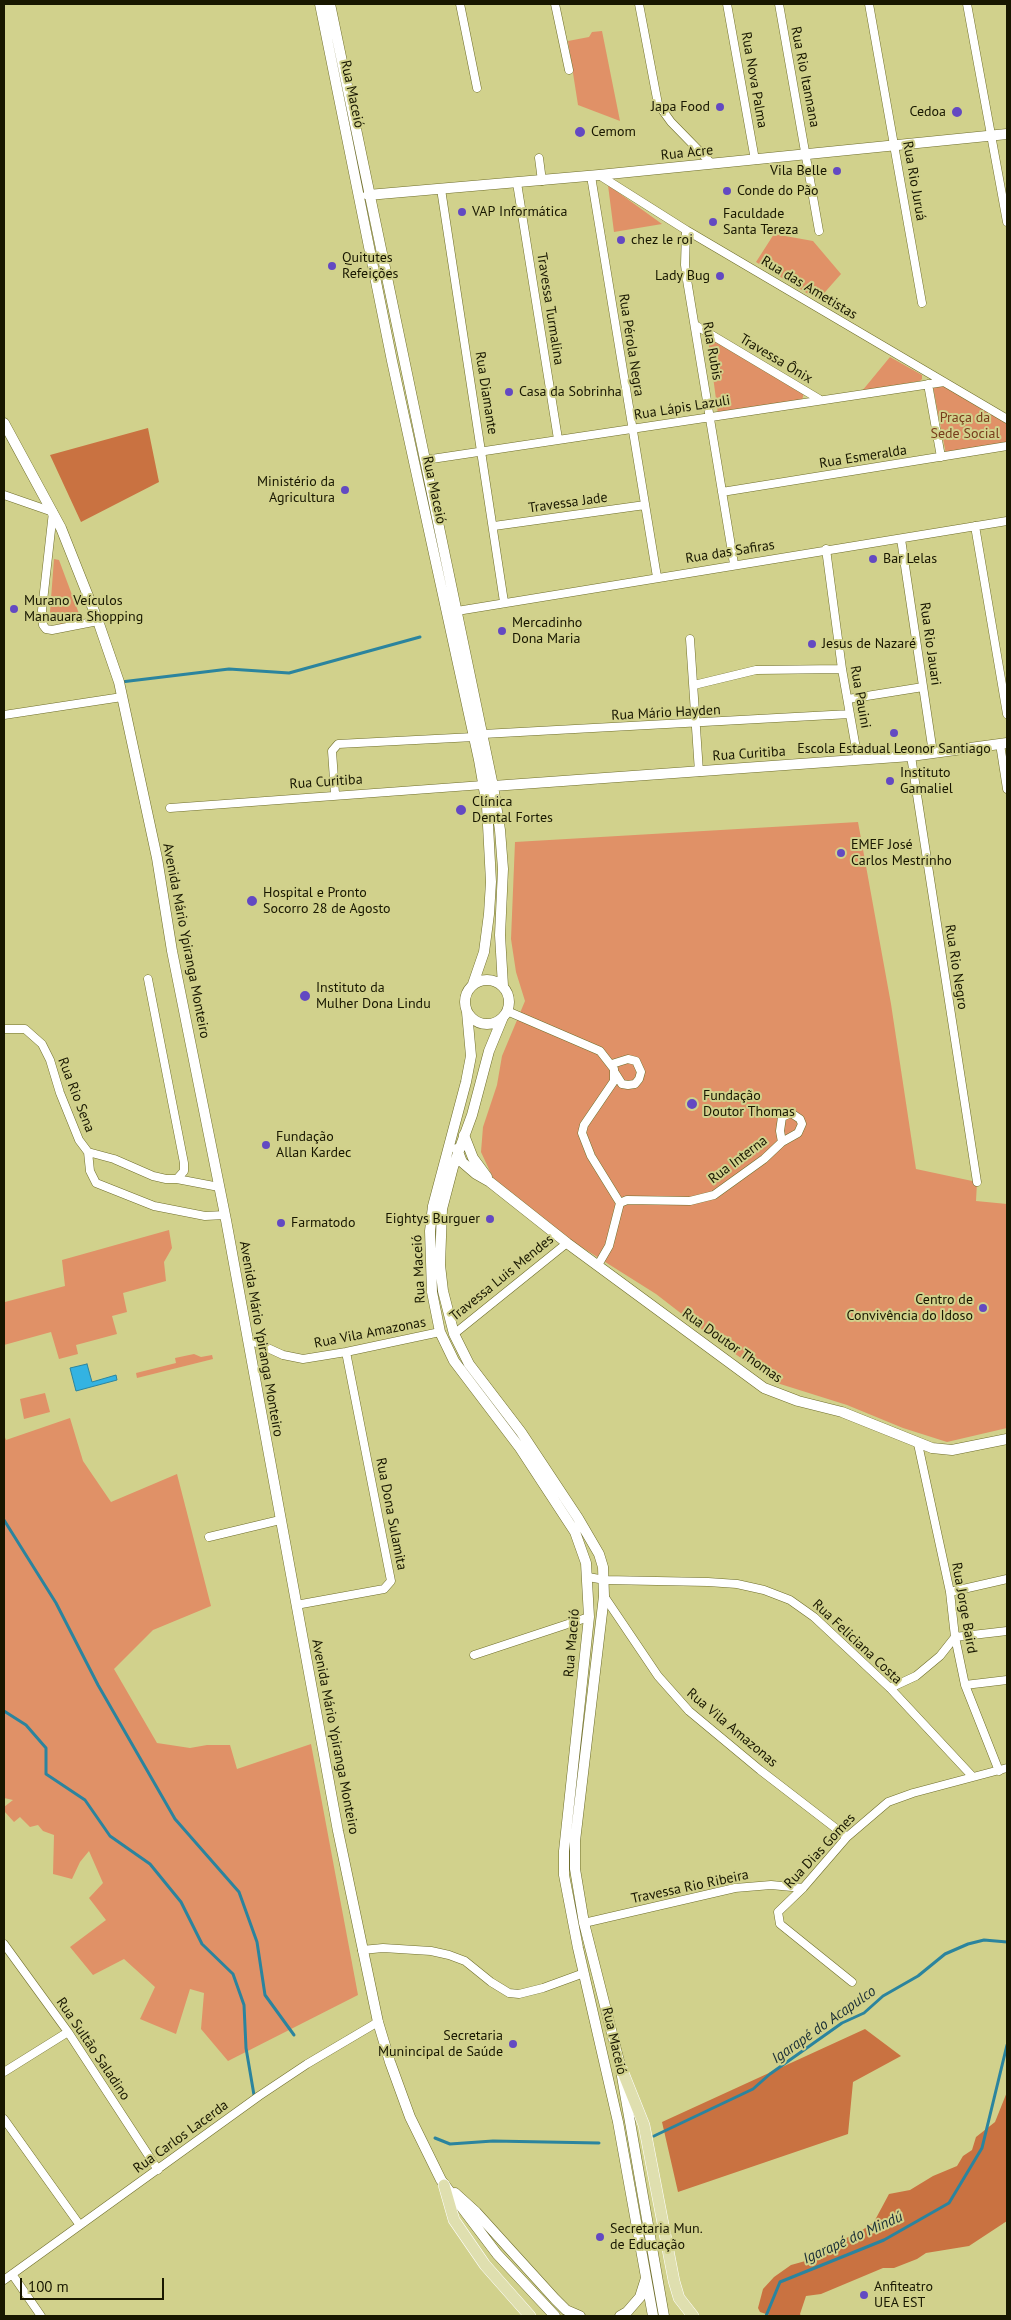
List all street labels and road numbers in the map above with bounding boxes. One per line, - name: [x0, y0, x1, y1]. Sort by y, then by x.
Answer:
- street label: Rua Rio Itannana: [787, 25, 823, 129]
- street label: Rua Nova Palma: [737, 31, 771, 129]
- street label: Rua Maceió: [337, 59, 367, 129]
- street label: Rua Rio Juruá: [899, 140, 929, 222]
- street label: Rua Acre: [660, 142, 714, 164]
- street label: Travessa Turmalina: [533, 252, 567, 366]
- street label: Rua das Ametistas: [758, 253, 860, 323]
- street label: Rua Pérola Negra: [615, 293, 647, 397]
- street label: Rua Rubis: [699, 320, 725, 382]
- street label: Travessa Ônix: [736, 331, 816, 387]
- street label: Rua Diamante: [471, 350, 501, 436]
- street label: Rua Lápis Lazuli: [633, 392, 731, 424]
- street label: Rua Esmeralda: [818, 442, 908, 472]
- street label: Rua Maceió: [419, 455, 449, 525]
- street label: Travessa Jade: [527, 489, 609, 517]
- street label: Rua das Safiras: [684, 537, 776, 567]
- street label: Rua Rio Jauari: [916, 601, 944, 687]
- street label: Rua Pauini: [846, 664, 874, 730]
- street label: Rua Mário Hayden: [611, 702, 721, 724]
- street label: Rua Curitiba: [712, 743, 786, 765]
- street label: Rua Curitiba: [289, 771, 363, 793]
- street label: Avenida Mário Ypiranga Monteiro: [159, 842, 213, 1040]
- street label: Rua Rio Negro: [941, 923, 971, 1011]
- street label: Rua Rio Sena: [54, 1055, 98, 1135]
- street label: Rua Interna: [705, 1132, 771, 1188]
- street label: Travessa Luis Mendes: [447, 1231, 557, 1325]
- street label: Rua Maceió: [409, 1234, 429, 1304]
- street label: Avenida Mário Ypiranga Monteiro: [235, 1240, 287, 1438]
- street label: Rua Doutor Thomas: [679, 1305, 785, 1387]
- street label: Rua Vila Amazonas: [313, 1314, 427, 1352]
- street label: Rua Dona Sulamita: [372, 1456, 410, 1572]
- street label: Rua Jorge Baird: [948, 1561, 980, 1655]
- street label: Rua Feliciana Costa: [809, 1596, 905, 1688]
- street label: Rua Maceió: [561, 1608, 583, 1678]
- street label: Avenida Mário Ypiranga Monteiro: [308, 1638, 362, 1836]
- street label: Rua Vila Amazonas: [683, 1685, 781, 1771]
- street label: Rua Dias Gomes: [781, 1810, 859, 1892]
- street label: Travessa Rio Ribeira: [630, 1866, 750, 1908]
- street label: Rua Sultão Saladino: [52, 1994, 134, 2104]
- street label: Rua Maceió: [598, 2006, 630, 2076]
- street label: Rua Carlos Lacerda: [130, 2097, 232, 2177]

